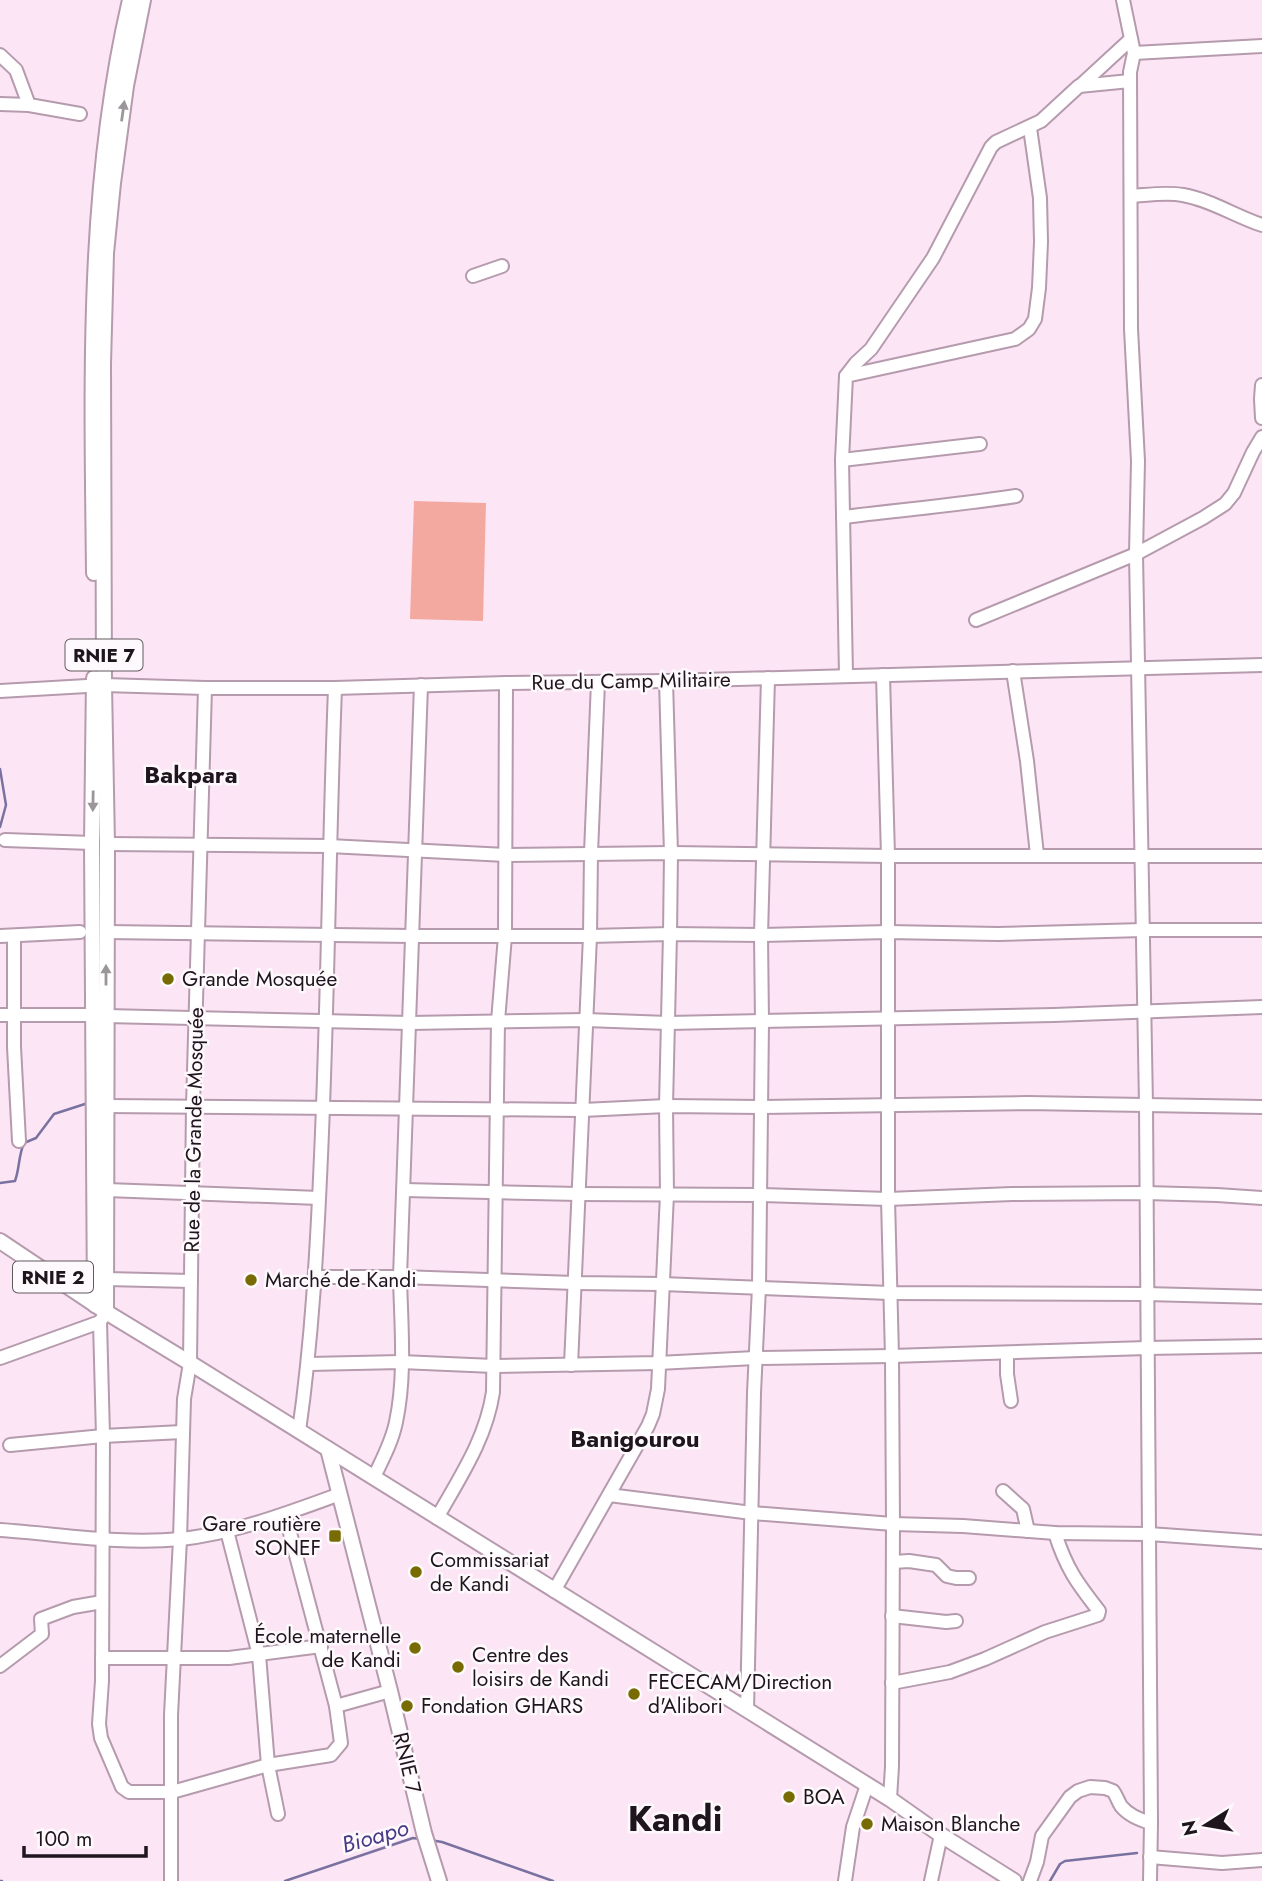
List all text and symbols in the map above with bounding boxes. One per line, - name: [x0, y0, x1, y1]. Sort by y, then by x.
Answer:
- one-way arrow: [117, 100, 128, 122]
- road number: RNIE 7: [66, 640, 142, 670]
- street label: Rue du Camp Militaire: [531, 664, 731, 698]
- district label: Bakpara: [144, 757, 238, 792]
- one-way arrow: [87, 790, 99, 812]
- one-way arrow: [100, 963, 112, 985]
- place label: Grande Mosquée: [182, 964, 337, 994]
- marker: Grande Mosquée: [160, 971, 176, 987]
- street label: Rue de la Grande Mosquée: [177, 1007, 211, 1253]
- road number: RNIE 2: [13, 1261, 93, 1292]
- place label: Marché de Kandi: [265, 1265, 417, 1295]
- marker: Marché de Kandi: [243, 1272, 259, 1288]
- district label: Banigourou: [570, 1421, 700, 1456]
- place label: Gare routière SONEF: [202, 1509, 321, 1563]
- marker: Gare routière SONEF: [327, 1528, 343, 1544]
- place label: Commissariat de Kandi: [430, 1545, 549, 1599]
- marker: Commissariat de Kandi: [408, 1564, 424, 1580]
- place label: École maternelle de Kandi: [254, 1621, 401, 1675]
- marker: École maternelle de Kandi: [407, 1640, 423, 1656]
- place label: Centre des loisirs de Kandi: [472, 1640, 609, 1694]
- marker: Centre des loisirs de Kandi: [450, 1659, 466, 1675]
- place label: FECECAM/Direction d'Alibori: [648, 1667, 832, 1721]
- marker: FECECAM/Direction d'Alibori: [626, 1686, 642, 1702]
- place label: Fondation GHARS: [421, 1691, 583, 1721]
- marker: Fondation GHARS: [399, 1698, 415, 1714]
- street label: RNIE 7: [385, 1729, 429, 1797]
- place label: BOA: [803, 1782, 845, 1812]
- marker: BOA: [781, 1789, 797, 1805]
- north arrow: [1171, 1790, 1241, 1860]
- district label: Kandi: [628, 1794, 722, 1844]
- place label: Maison Blanche: [881, 1809, 1021, 1839]
- water label: Bioapo: [338, 1810, 413, 1862]
- scale bar: [24, 1814, 147, 1858]
- marker: Maison Blanche: [859, 1816, 875, 1832]
- text: N: [1175, 1818, 1204, 1838]
- text: 100 m: [35, 1824, 92, 1854]

